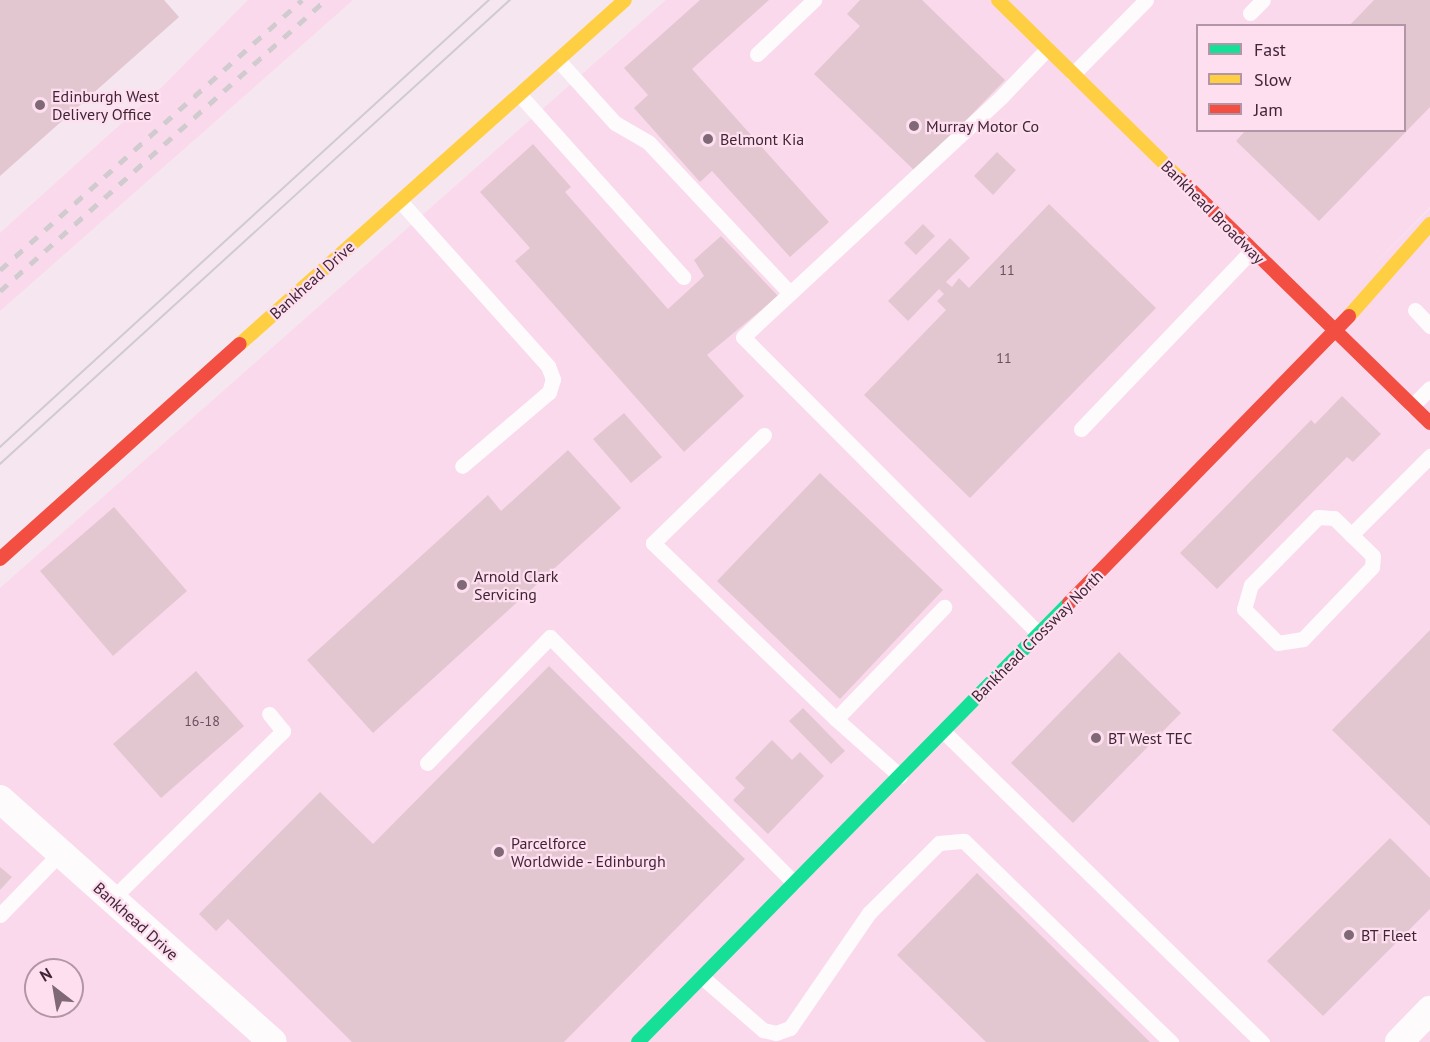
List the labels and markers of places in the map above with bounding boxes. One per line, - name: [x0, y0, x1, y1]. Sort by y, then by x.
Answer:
- place label: Edinburgh West Delivery Office: [52, 86, 159, 124]
- marker: Edinburgh West Delivery Office: [33, 98, 47, 112]
- place label: Murray Motor Co: [926, 116, 1040, 136]
- marker: Murray Motor Co: [907, 119, 921, 133]
- place label: Belmont Kia: [720, 129, 804, 149]
- marker: Belmont Kia: [701, 132, 715, 146]
- place label: Arnold Clark Servicing: [474, 566, 559, 604]
- marker: Arnold Clark Servicing: [455, 578, 469, 592]
- place label: BT West TEC: [1108, 728, 1194, 748]
- marker: BT West TEC: [1089, 731, 1103, 745]
- place label: Parcelforce Worldwide - Edinburgh: [511, 833, 668, 871]
- marker: Parcelforce Worldwide - Edinburgh: [492, 845, 506, 859]
- place label: BT Fleet: [1361, 925, 1417, 945]
- marker: BT Fleet: [1342, 928, 1356, 942]

